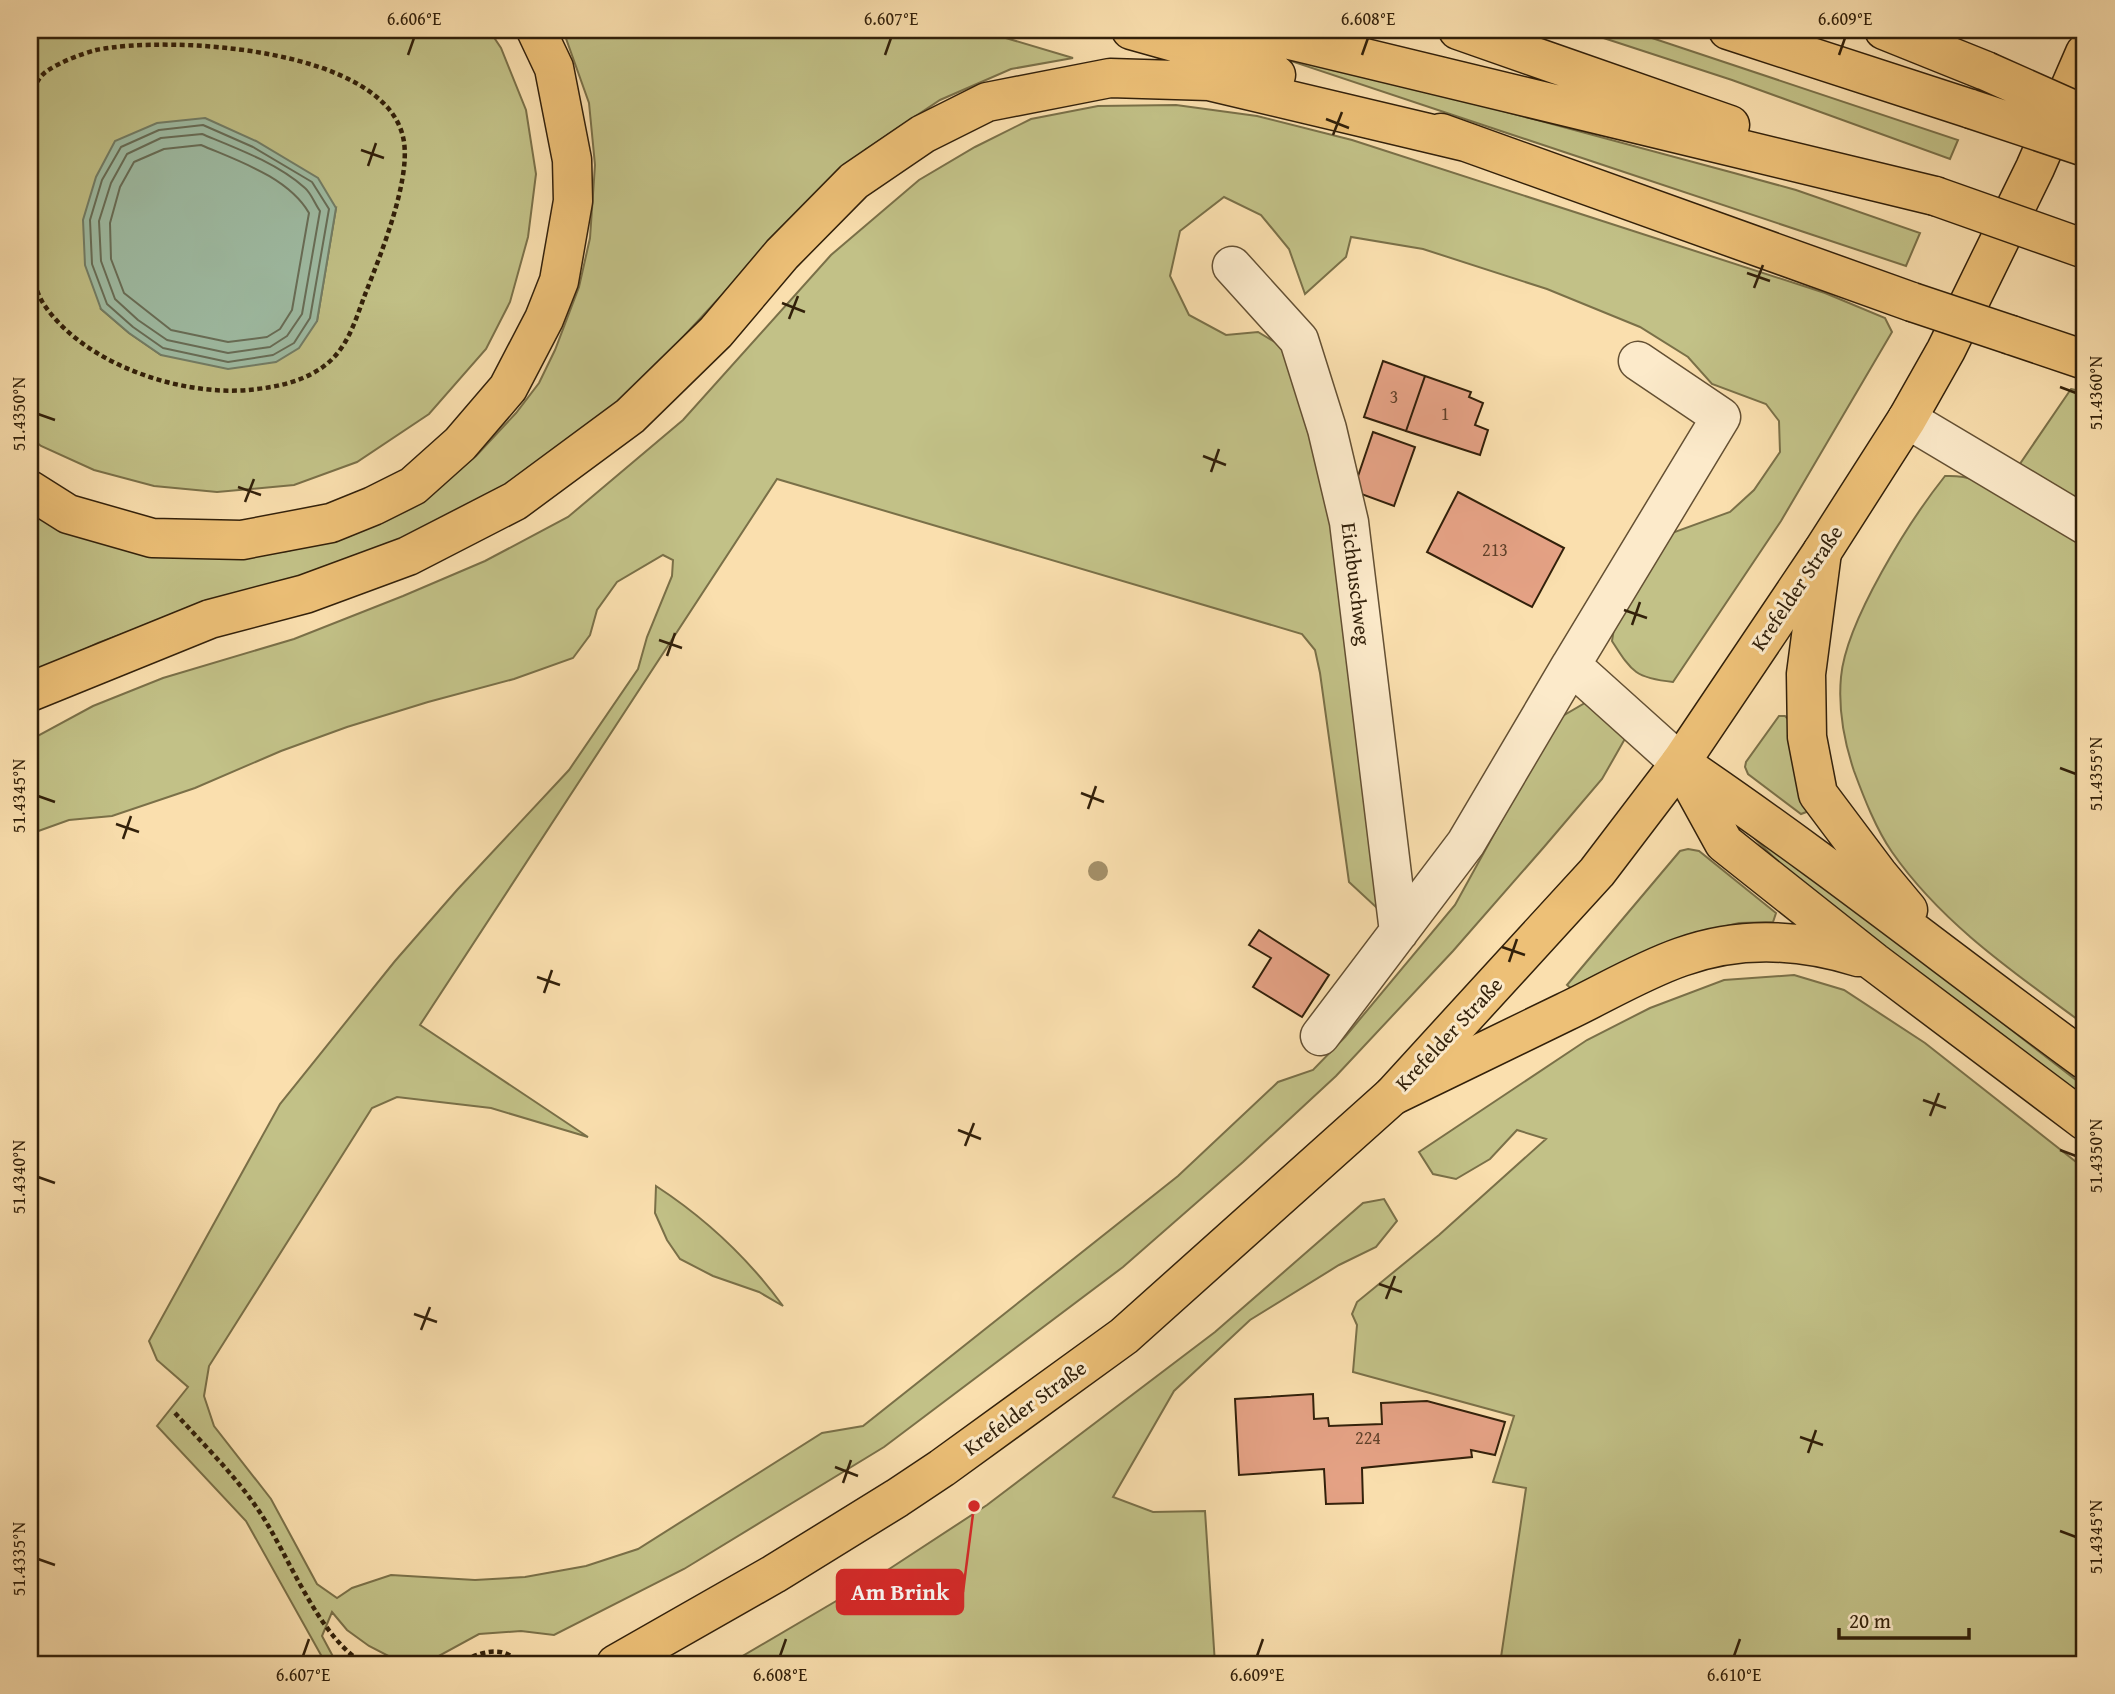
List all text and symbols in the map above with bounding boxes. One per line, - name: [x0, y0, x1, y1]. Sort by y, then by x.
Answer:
- text: 6.606°E: [387, 5, 441, 32]
- text: 6.607°E: [864, 5, 918, 32]
- text: 6.608°E: [1341, 5, 1395, 32]
- text: 6.609°E: [1818, 5, 1872, 32]
- text: 51.4360°N: [2082, 355, 2109, 430]
- text: 51.4350°N: [5, 376, 32, 451]
- house number: 3: [1390, 383, 1398, 410]
- house number: 1: [1441, 400, 1449, 427]
- street label: Krefelder Straße: [1743, 519, 1850, 657]
- street label: Eichbuschweg: [1334, 521, 1379, 648]
- house number: 213: [1482, 536, 1508, 563]
- text: 51.4355°N: [2082, 736, 2109, 811]
- text: 51.4345°N: [5, 758, 32, 833]
- street label: Krefelder Straße: [1388, 970, 1510, 1097]
- text: 51.4350°N: [2082, 1118, 2109, 1193]
- text: 51.4340°N: [5, 1139, 32, 1214]
- street label: Krefelder Straße: [957, 1352, 1093, 1463]
- house number: 224: [1355, 1424, 1381, 1451]
- text: 51.4345°N: [2082, 1499, 2109, 1574]
- text: 51.4335°N: [5, 1521, 32, 1596]
- callout: Am Brink: [837, 1570, 963, 1614]
- text: Am Brink: [851, 1575, 950, 1608]
- scale bar: [1839, 1596, 1968, 1640]
- text: 20 m: [1849, 1605, 1891, 1636]
- text: 6.607°E: [276, 1661, 330, 1688]
- text: 6.608°E: [753, 1661, 807, 1688]
- text: 6.609°E: [1230, 1661, 1284, 1688]
- text: 6.610°E: [1707, 1661, 1761, 1688]

